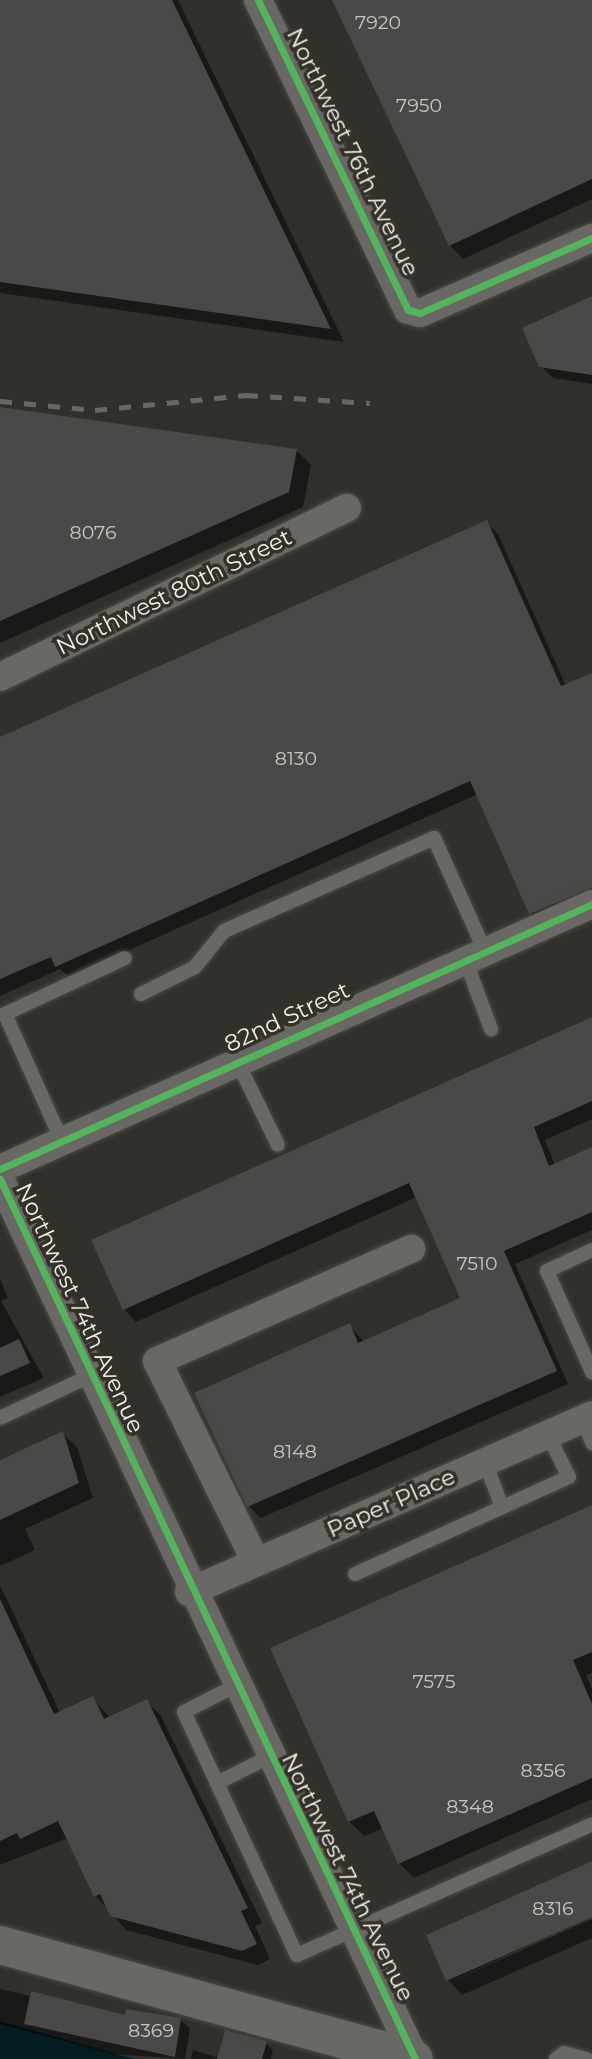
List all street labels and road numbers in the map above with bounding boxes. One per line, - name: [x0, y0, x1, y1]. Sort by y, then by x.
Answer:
- street label: Northwest 76th Avenue: [281, 23, 425, 281]
- street label: Northwest 80th Street: [52, 523, 296, 661]
- street label: 82nd Street: [220, 976, 354, 1058]
- street label: Northwest 74th Avenue: [10, 1179, 150, 1437]
- street label: Paper Place: [323, 1462, 459, 1544]
- street label: Northwest 74th Avenue: [276, 1748, 420, 2006]

